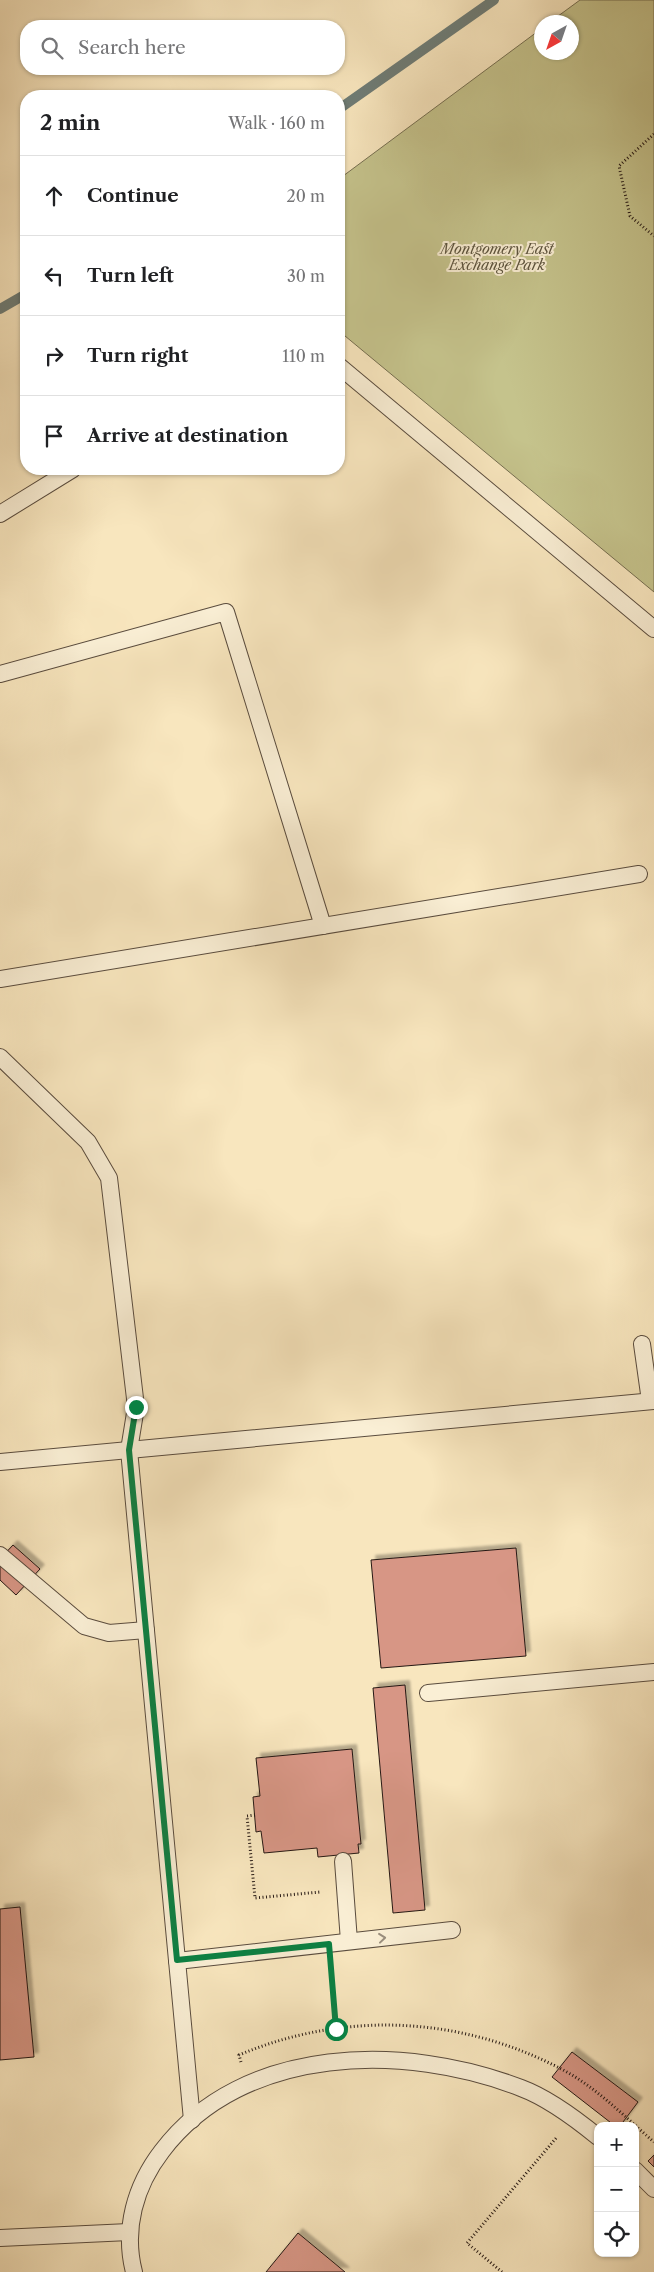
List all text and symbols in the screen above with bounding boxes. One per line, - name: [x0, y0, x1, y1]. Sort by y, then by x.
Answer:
- north arrow: [534, 15, 579, 60]
- search box: [20, 20, 345, 75]
- icon: search: [38, 34, 66, 62]
- text: Search here: [78, 36, 186, 59]
- text: 2 min: [40, 110, 100, 135]
- text: Walk · 160 m: [228, 113, 325, 133]
- icon: ahead: [40, 182, 68, 210]
- text: Continue: [87, 184, 179, 207]
- text: 20 m: [286, 186, 325, 206]
- park label: Montgomery East Exchange Park: [439, 240, 555, 274]
- icon: left: [40, 262, 68, 290]
- text: Turn left: [87, 264, 174, 287]
- text: 30 m: [287, 266, 325, 286]
- icon: right: [40, 342, 68, 370]
- text: Turn right: [87, 344, 188, 367]
- text: 110 m: [282, 346, 325, 366]
- icon: arrive: [40, 422, 68, 450]
- text: Arrive at destination: [87, 424, 288, 447]
- route end: [125, 1396, 148, 1419]
- one-way arrow: [378, 1933, 386, 1944]
- route start: [325, 2018, 348, 2041]
- map controls: [594, 2122, 639, 2257]
- button: +: [594, 2122, 639, 2167]
- button: −: [594, 2167, 639, 2212]
- button: locate: [594, 2212, 639, 2257]

